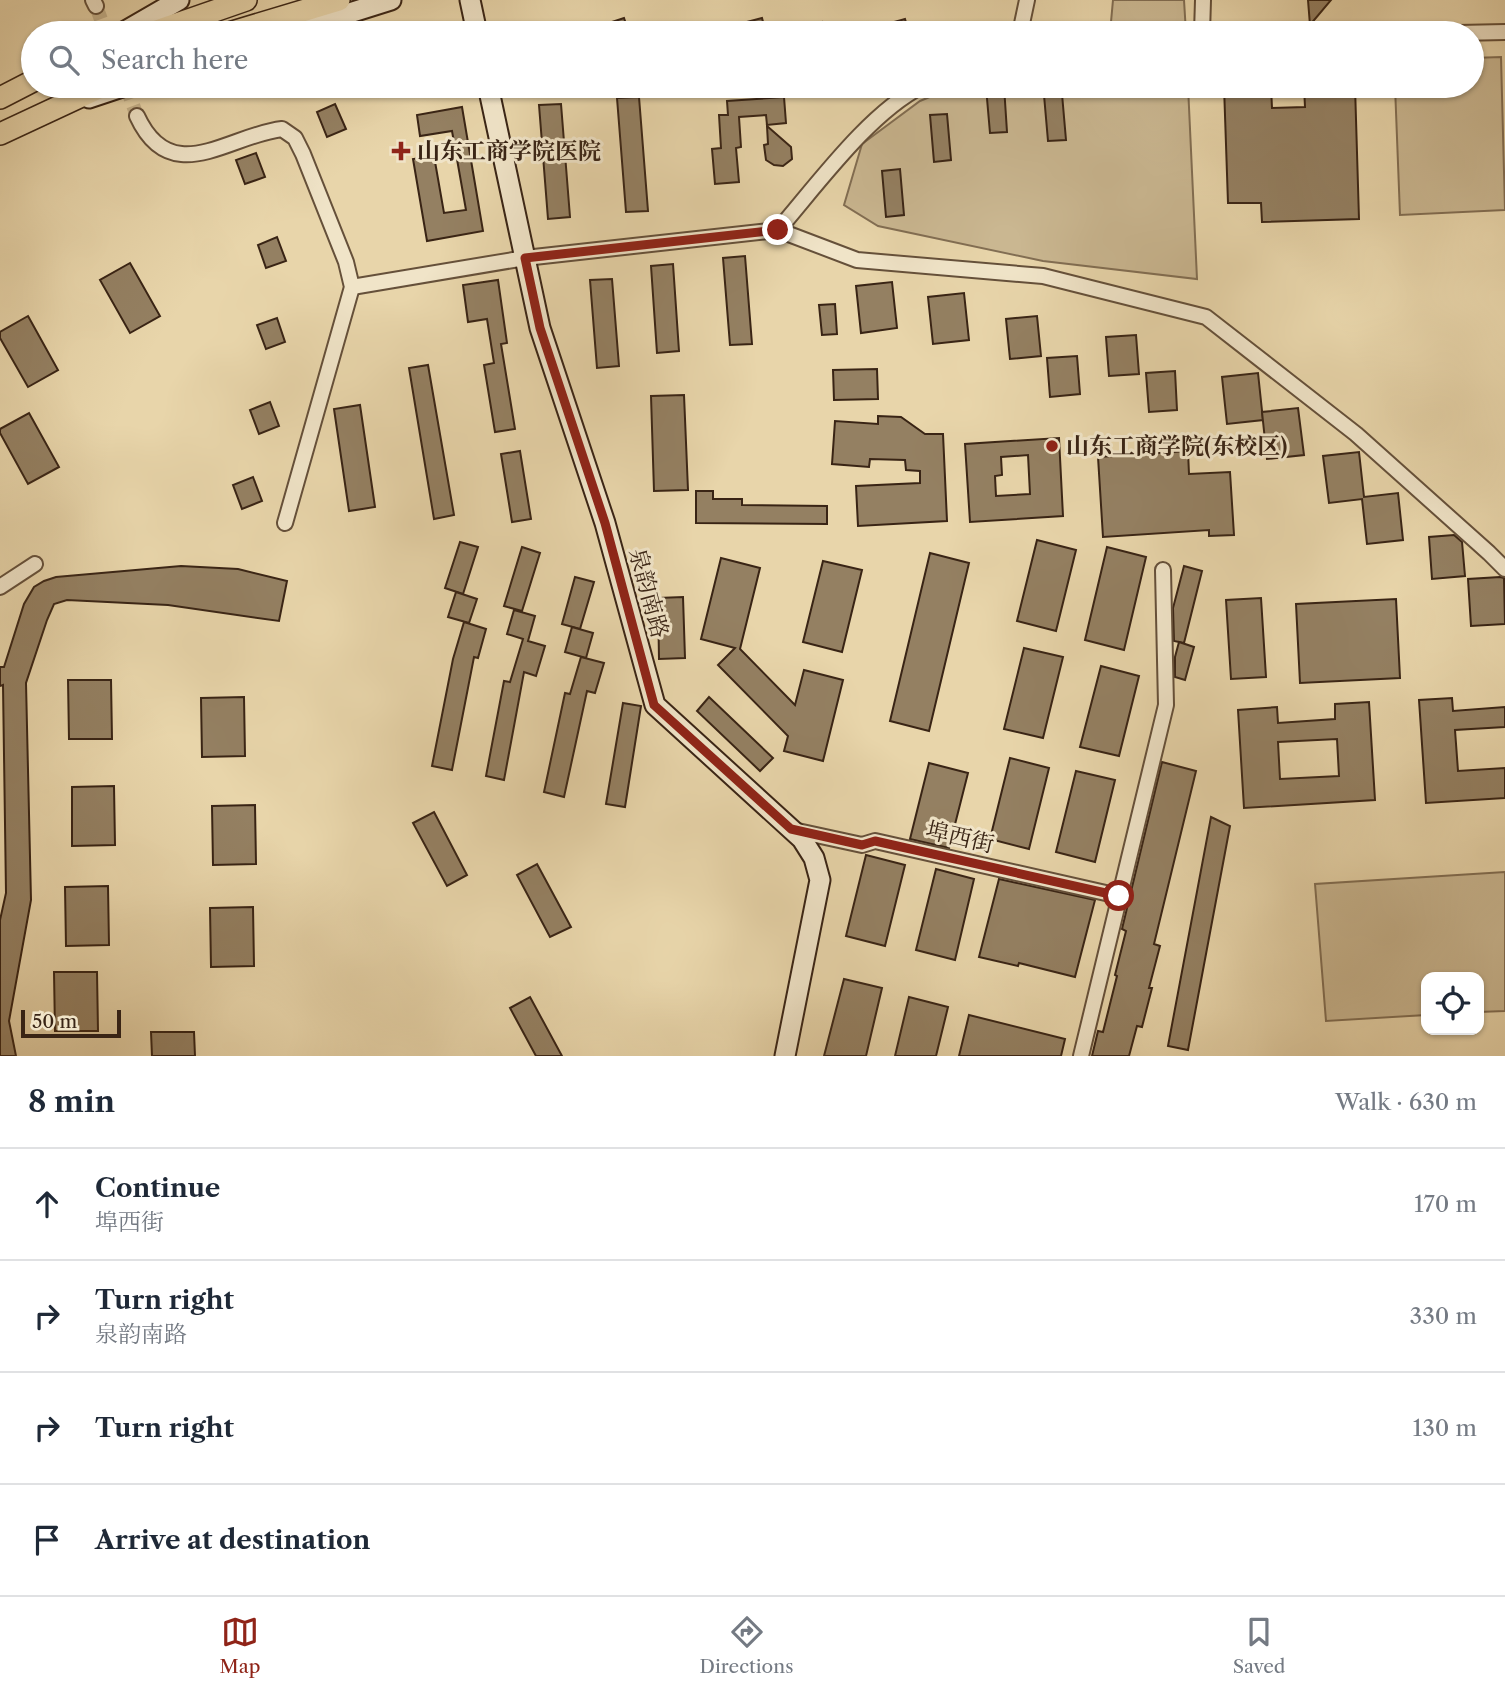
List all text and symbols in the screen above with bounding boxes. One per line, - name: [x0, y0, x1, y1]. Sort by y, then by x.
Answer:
- search box: [21, 21, 1484, 98]
- icon: search: [45, 41, 83, 79]
- text: Search here: [101, 44, 248, 76]
- place label: 山东工商学院医院: [417, 137, 601, 165]
- marker: 山东工商学院医院: [391, 141, 411, 161]
- route end: [762, 214, 793, 245]
- place label: 山东工商学院(东校区): [1066, 432, 1287, 460]
- marker: 山东工商学院(东校区): [1044, 438, 1060, 454]
- street label: 泉韵南路: [624, 545, 674, 641]
- street label: 埠西街: [923, 816, 997, 858]
- route start: [1103, 880, 1134, 911]
- map controls: [1421, 972, 1484, 1035]
- button: locate: [1421, 972, 1484, 1035]
- scale bar: [21, 1007, 121, 1039]
- text: 50 m: [32, 1010, 77, 1033]
- text: 8 min: [28, 1083, 115, 1120]
- text: Walk · 630 m: [1335, 1088, 1477, 1116]
- text: Continue: [95, 1172, 220, 1204]
- icon: ahead: [28, 1185, 66, 1223]
- text: 170 m: [1414, 1190, 1477, 1218]
- text: 埠西街: [95, 1208, 164, 1236]
- text: Turn right: [95, 1284, 234, 1316]
- icon: right: [28, 1297, 66, 1335]
- text: 330 m: [1410, 1302, 1477, 1330]
- text: 泉韵南路: [95, 1320, 187, 1348]
- icon: right: [28, 1409, 66, 1447]
- text: Turn right: [95, 1412, 234, 1444]
- text: 130 m: [1413, 1414, 1477, 1442]
- icon: arrive: [28, 1521, 66, 1559]
- text: Arrive at destination: [95, 1524, 370, 1556]
- tab: Map: [220, 1613, 260, 1678]
- tab: Directions: [700, 1613, 793, 1678]
- tab: Saved: [1233, 1613, 1285, 1678]

